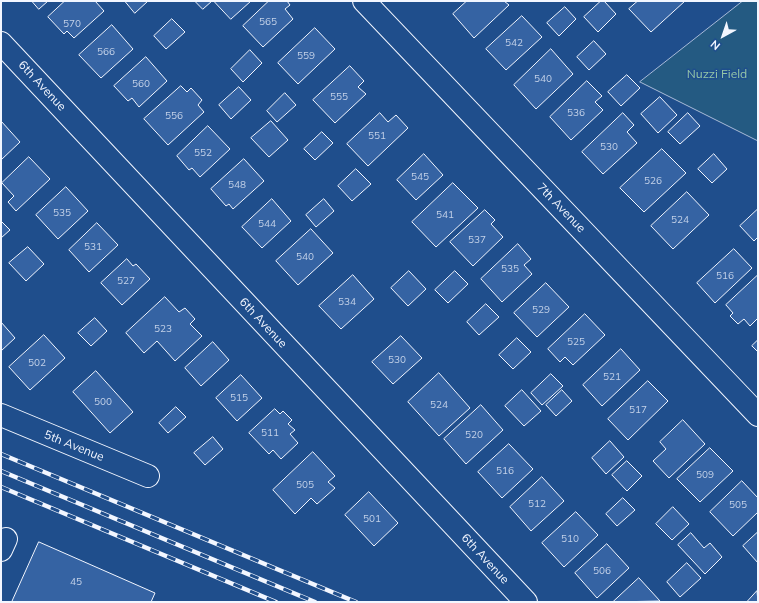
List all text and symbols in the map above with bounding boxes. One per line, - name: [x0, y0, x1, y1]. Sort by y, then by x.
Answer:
- house number: 565: [259, 16, 277, 28]
- north arrow: [703, 16, 743, 56]
- house number: 570: [63, 18, 81, 30]
- house number: 542: [505, 37, 523, 49]
- text: N: [708, 37, 723, 53]
- house number: 566: [97, 46, 115, 58]
- house number: 559: [297, 50, 315, 62]
- street label: 6th Avenue: [15, 58, 69, 114]
- park label: Nuzzi Field: [687, 67, 747, 81]
- house number: 540: [534, 73, 552, 85]
- house number: 560: [132, 78, 150, 90]
- house number: 555: [330, 91, 348, 103]
- house number: 536: [567, 107, 585, 119]
- house number: 556: [165, 110, 183, 122]
- house number: 551: [368, 130, 386, 142]
- house number: 530: [600, 141, 618, 153]
- house number: 552: [194, 147, 212, 159]
- house number: 545: [411, 171, 429, 183]
- house number: 526: [644, 175, 662, 187]
- house number: 548: [228, 179, 246, 191]
- street label: 7th Avenue: [534, 180, 588, 236]
- house number: 535: [53, 207, 71, 219]
- house number: 541: [436, 209, 454, 221]
- house number: 524: [671, 214, 689, 226]
- house number: 544: [258, 218, 276, 230]
- house number: 537: [468, 234, 486, 246]
- house number: 531: [84, 241, 102, 253]
- house number: 540: [296, 251, 314, 263]
- house number: 535: [501, 263, 519, 275]
- house number: 516: [716, 270, 734, 282]
- house number: 527: [117, 275, 135, 287]
- street label: 6th Avenue: [236, 295, 290, 351]
- house number: 534: [338, 296, 356, 308]
- house number: 529: [532, 304, 550, 316]
- house number: 523: [154, 323, 172, 335]
- house number: 525: [567, 336, 585, 348]
- house number: 530: [388, 354, 406, 366]
- house number: 502: [28, 357, 46, 369]
- house number: 521: [603, 371, 621, 383]
- house number: 515: [230, 392, 248, 404]
- house number: 500: [94, 396, 112, 408]
- house number: 524: [430, 399, 448, 411]
- house number: 517: [629, 404, 647, 416]
- street label: 5th Avenue: [42, 427, 106, 465]
- house number: 511: [261, 427, 279, 439]
- house number: 520: [465, 429, 483, 441]
- house number: 516: [496, 465, 514, 477]
- house number: 509: [696, 469, 714, 481]
- house number: 505: [296, 479, 314, 491]
- house number: 512: [528, 498, 546, 510]
- house number: 505: [729, 499, 747, 511]
- house number: 501: [363, 513, 381, 525]
- street label: 6th Avenue: [458, 531, 512, 587]
- house number: 510: [561, 533, 579, 545]
- house number: 506: [593, 565, 611, 577]
- house number: 45: [70, 576, 82, 588]

